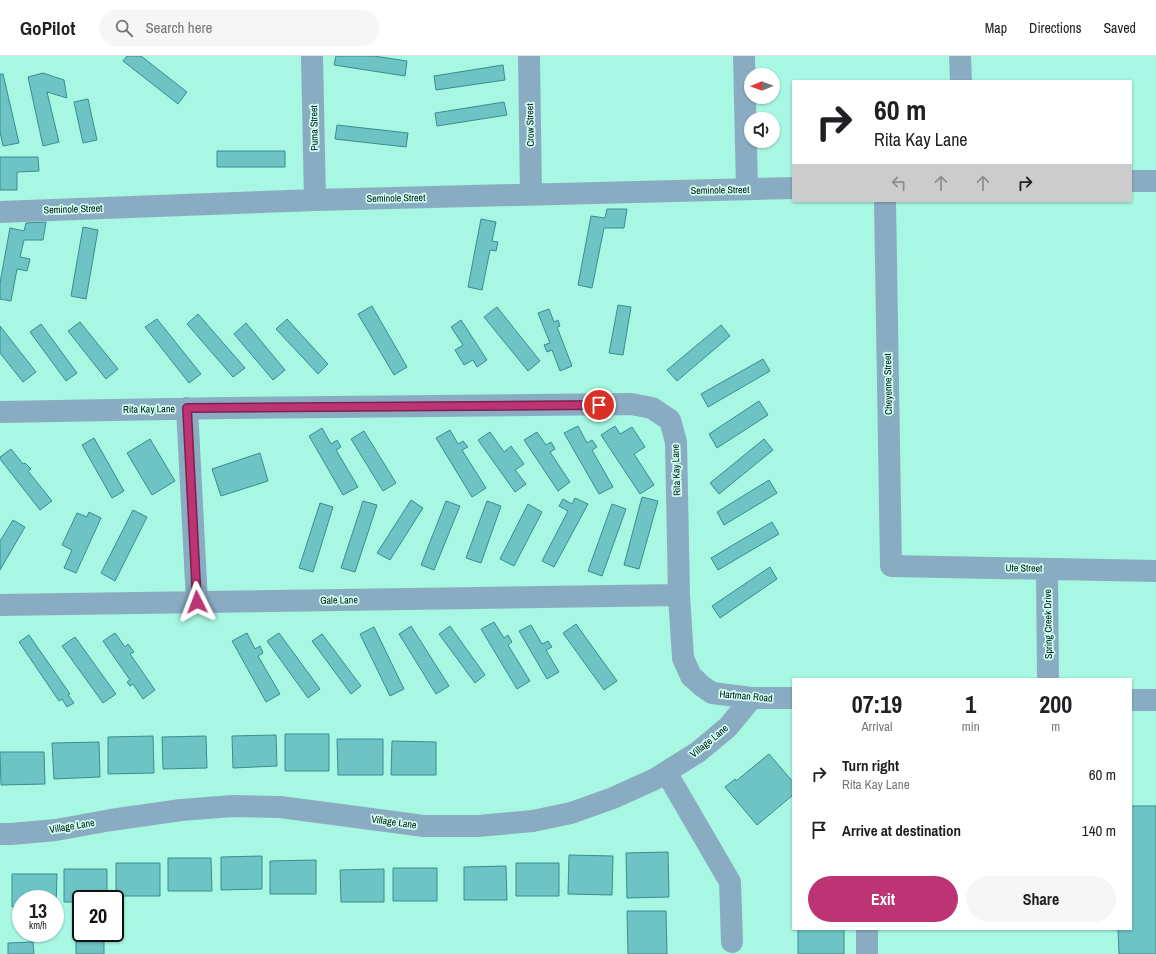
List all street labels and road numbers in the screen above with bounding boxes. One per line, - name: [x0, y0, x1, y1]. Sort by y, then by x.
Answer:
- street label: Crow Street: [523, 103, 537, 147]
- street label: Puma Street: [307, 104, 321, 151]
- street label: Seminole Street: [690, 183, 750, 197]
- street label: Seminole Street: [366, 191, 426, 205]
- street label: Seminole Street: [43, 201, 103, 217]
- street label: Cheyenne Street: [881, 352, 895, 415]
- street label: Rita Kay Lane: [123, 402, 176, 416]
- street label: Rita Kay Lane: [669, 443, 683, 496]
- street label: Ute Street: [1005, 561, 1043, 575]
- street label: Spring Creek Drive: [1041, 588, 1055, 659]
- street label: Gale Lane: [320, 593, 358, 607]
- street label: Hartman Road: [719, 687, 773, 705]
- street label: Village Lane: [687, 721, 731, 760]
- street label: Village Lane: [371, 812, 418, 832]
- street label: Village Lane: [49, 816, 96, 836]

